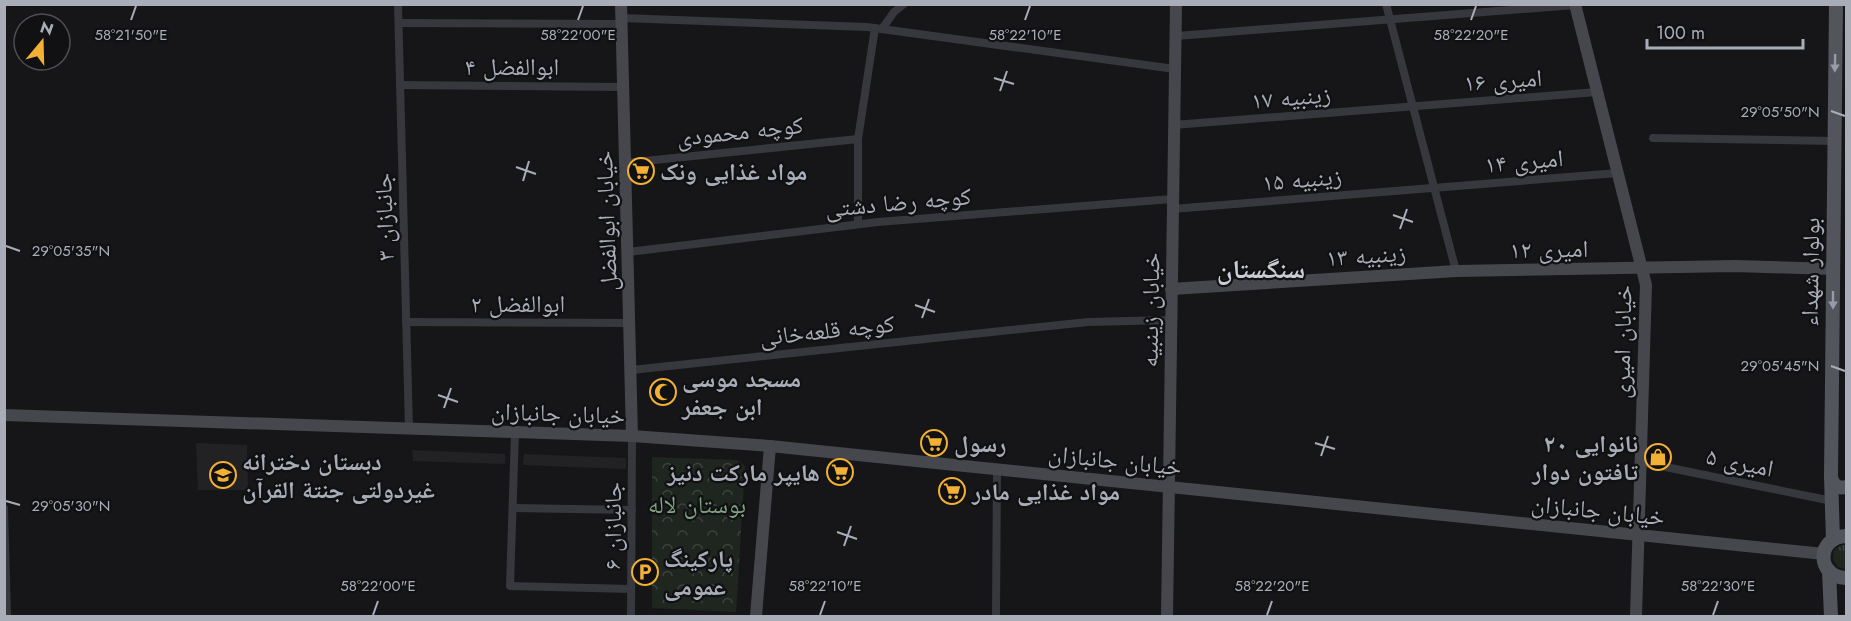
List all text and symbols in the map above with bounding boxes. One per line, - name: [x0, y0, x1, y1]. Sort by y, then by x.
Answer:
- north arrow: [12, 12, 72, 72]
- scale bar: [1647, 12, 1803, 50]
- text: N: [37, 15, 56, 41]
- text: 100 m: [1656, 20, 1705, 46]
- text: 58°21'50"E: [94, 24, 168, 46]
- text: 58°22'00"E: [540, 24, 616, 46]
- text: 58°22'10"E: [988, 24, 1062, 46]
- text: 58°22'20"E: [1434, 24, 1508, 46]
- street label: ابوالفضل ۴: [465, 49, 559, 84]
- one-way arrow: [1830, 53, 1840, 72]
- street label: امیری ۱۶: [1463, 60, 1543, 100]
- street label: زینبیه ۱۷: [1250, 76, 1332, 118]
- text: 29°05'50"N: [1740, 101, 1820, 123]
- street label: کوچه محمودی: [675, 107, 805, 155]
- street label: امیری ۱۴: [1483, 140, 1565, 182]
- street label: خیابان ابوالفضل: [586, 150, 626, 292]
- place label: مواد غذایی ونک: [660, 154, 807, 189]
- supermarket icon: مواد غذایی ونک: [626, 156, 656, 186]
- street label: زینبیه ۱۵: [1261, 158, 1343, 200]
- street label: جانبازان ۳: [365, 172, 403, 262]
- street label: کوچه رضا دشتی: [823, 178, 973, 226]
- street label: بولوار شهداء: [1792, 217, 1828, 327]
- street label: امیری ۱۲: [1509, 231, 1589, 267]
- street label: زینبیه ۱۳: [1325, 235, 1407, 275]
- text: 29°05'35"N: [32, 240, 110, 262]
- district label: سنگستان: [1217, 250, 1305, 288]
- street label: خیابان زینبیه: [1131, 252, 1169, 368]
- street label: خیابان امیری: [1604, 285, 1640, 399]
- street label: ابوالفضل ۲: [471, 286, 565, 321]
- one-way arrow: [1828, 290, 1837, 309]
- street label: کوچه قلعه‌خانی: [758, 306, 896, 354]
- text: 29°05'45"N: [1741, 355, 1819, 377]
- place label: مسجد موسی ابن جعفر: [681, 361, 801, 424]
- mosque icon: مسجد موسی ابن جعفر: [648, 377, 678, 407]
- street label: خیابان جانبازان: [490, 393, 626, 433]
- place label: رسول: [954, 426, 1006, 461]
- place label: نانوایی ۲۰ تافتون دوار: [1531, 426, 1639, 489]
- supermarket icon: رسول: [919, 428, 949, 458]
- street label: خیابان جانبازان: [1047, 436, 1183, 484]
- street label: امیری ۵: [1703, 438, 1777, 486]
- shop icon: نانوایی ۲۰ تافتون دوار: [1643, 442, 1673, 472]
- place label: دبستان دخترانه غیردولتی جنتة القرآن: [242, 444, 435, 507]
- place label: هایپر مارکت دنیز: [666, 455, 820, 490]
- supermarket icon: هایپر مارکت دنیز: [825, 457, 855, 487]
- school or university icon: دبستان دخترانه غیردولتی جنتة القرآن: [208, 460, 238, 490]
- place label: مواد غذایی مادر: [971, 474, 1120, 509]
- supermarket icon: مواد غذایی مادر: [937, 476, 967, 506]
- street label: جانبازان ۶: [595, 482, 630, 570]
- street label: خیابان جانبازان: [1530, 486, 1666, 534]
- park label: بوستان لاله: [648, 487, 746, 522]
- text: 29°05'30"N: [32, 495, 110, 517]
- place label: پارکینگ عمومی: [664, 541, 733, 604]
- parking icon: پارکینگ عمومی: [630, 557, 660, 587]
- text: 58°22'00"E: [340, 575, 416, 597]
- text: 58°22'10"E: [788, 575, 862, 597]
- text: 58°22'20"E: [1235, 575, 1309, 597]
- text: 58°22'30"E: [1681, 575, 1755, 597]

